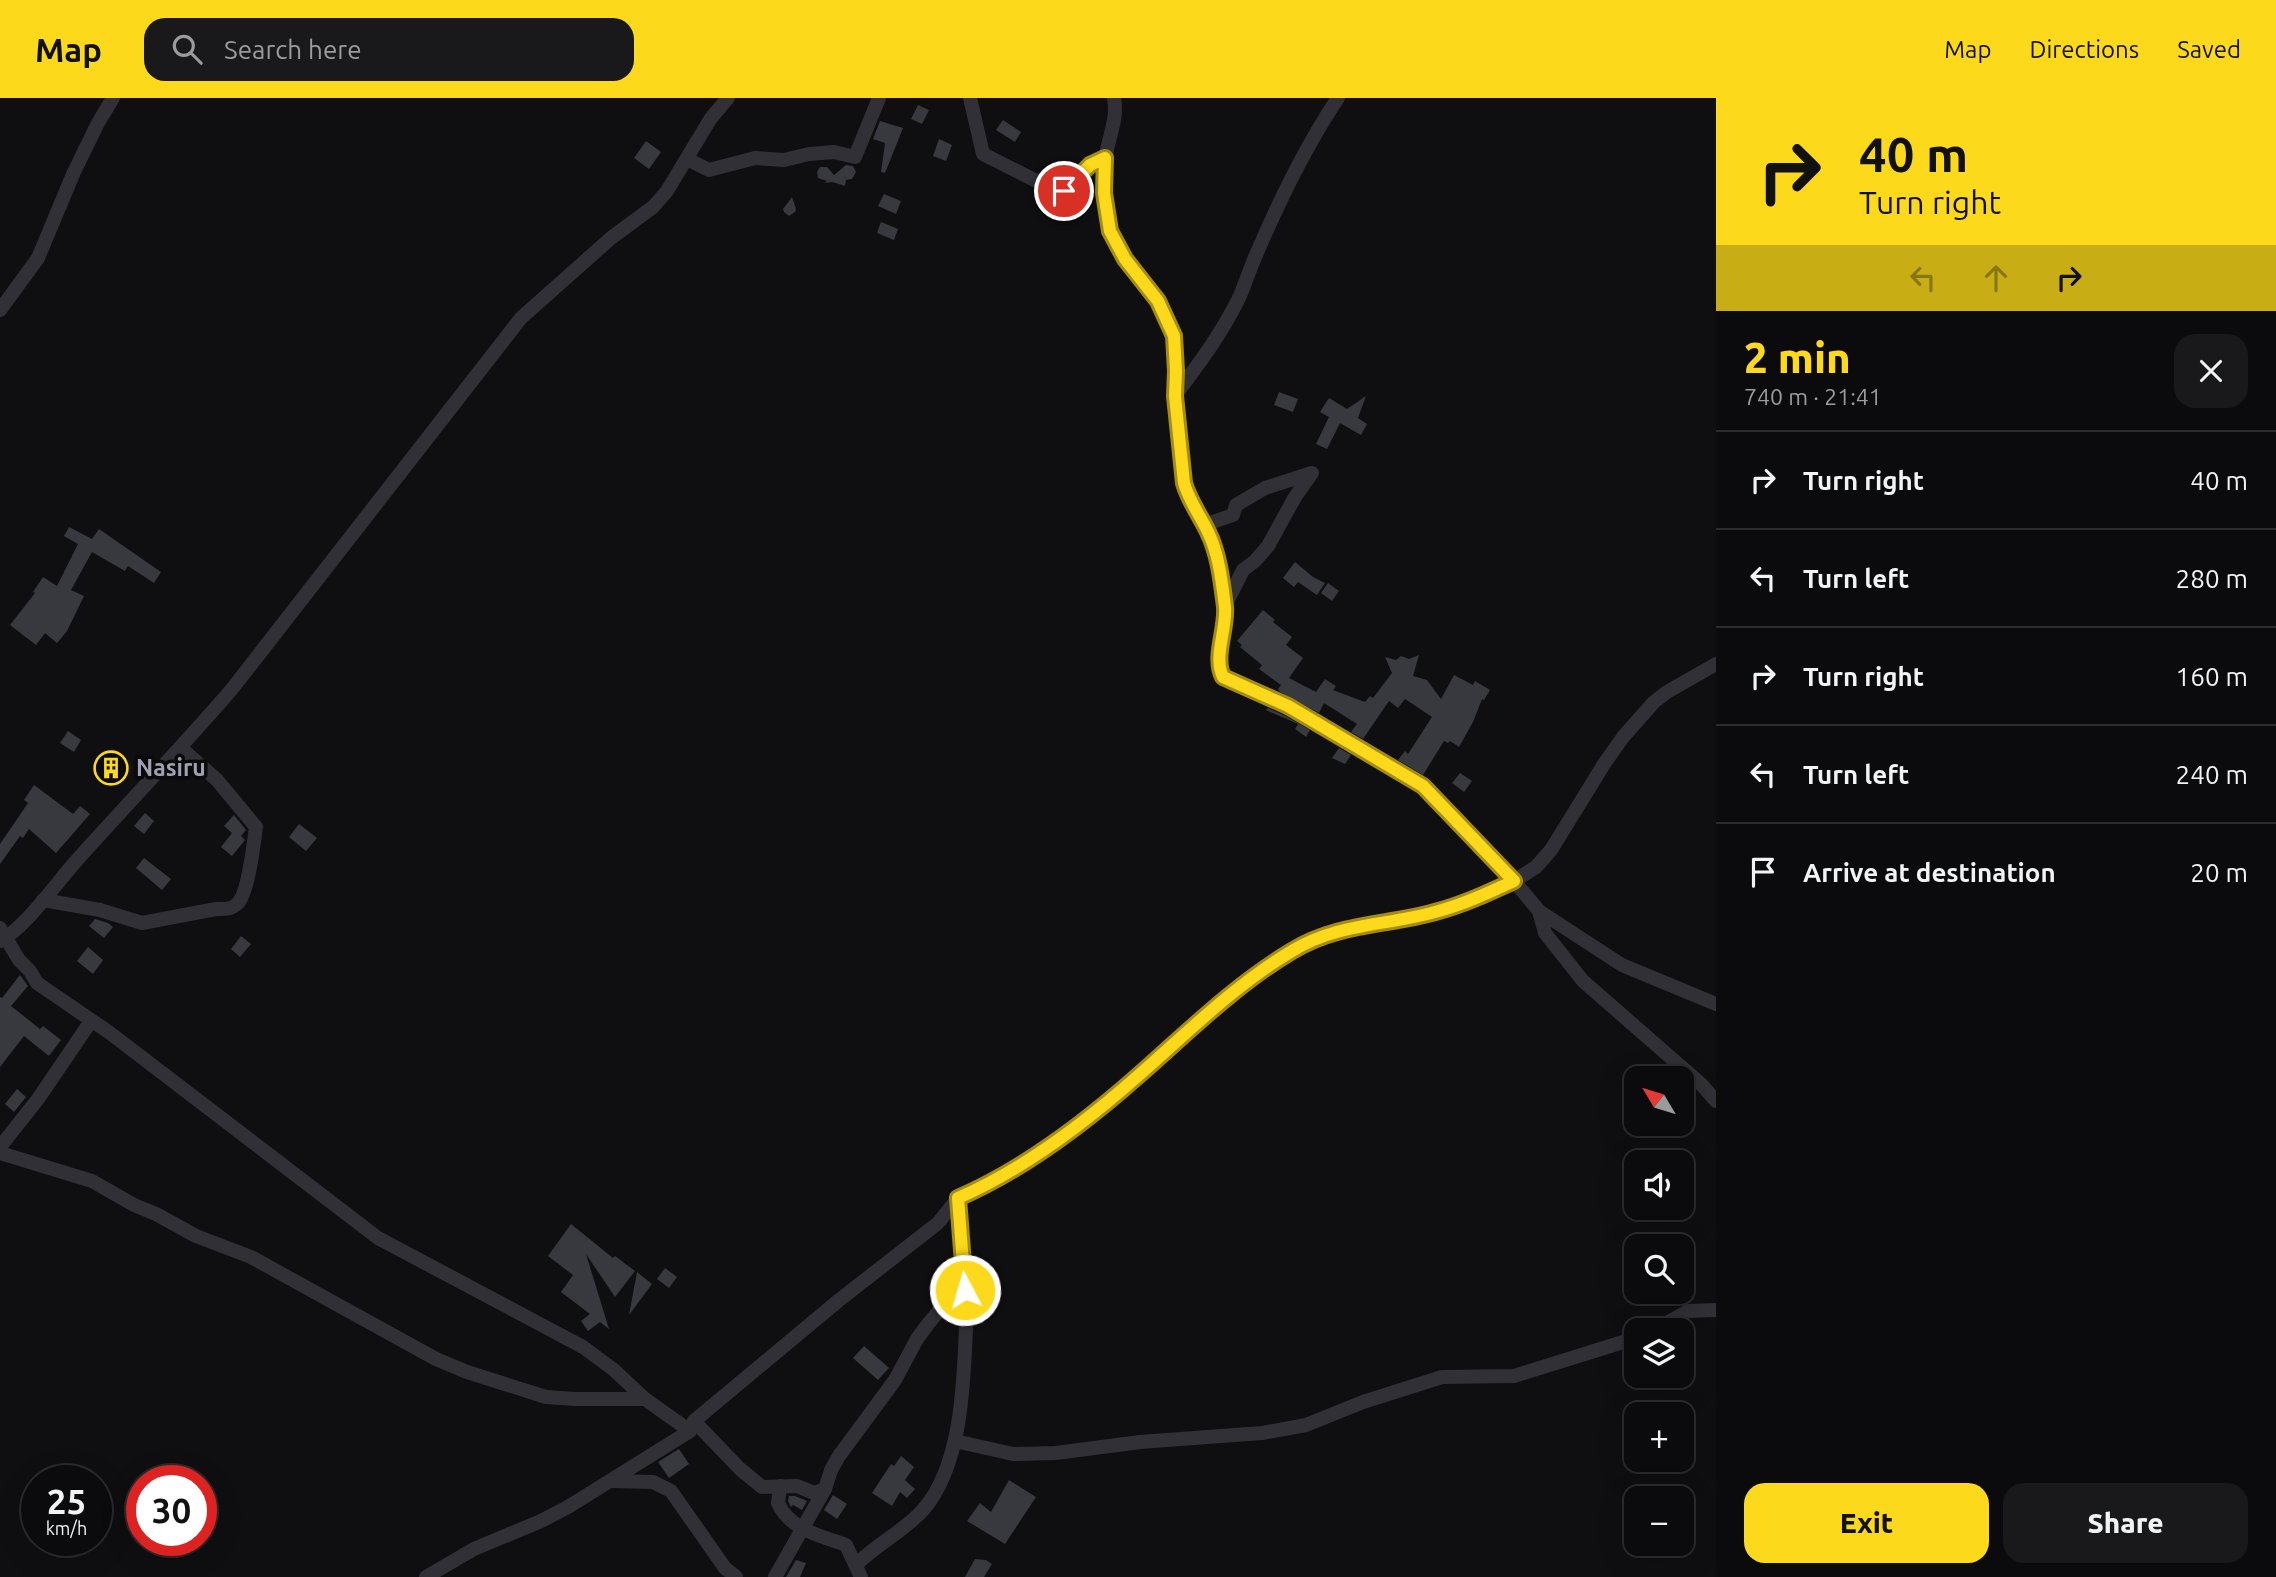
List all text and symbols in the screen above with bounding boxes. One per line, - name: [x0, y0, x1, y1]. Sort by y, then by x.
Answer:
- search box: [144, 18, 634, 81]
- icon: search: [168, 30, 206, 68]
- text: Map: [35, 31, 102, 68]
- text: Search here: [224, 35, 362, 64]
- text: Map: [1944, 36, 1991, 63]
- text: Directions: [2029, 36, 2139, 63]
- text: Saved: [2177, 36, 2241, 63]
- icon: right: [1744, 126, 1835, 217]
- text: 40 m: [1859, 126, 1968, 181]
- pin: [1034, 161, 1094, 221]
- icon: arrive: [1045, 172, 1083, 210]
- text: Turn right: [1859, 184, 2001, 220]
- icon: left: [1904, 259, 1942, 297]
- icon: ahead: [1977, 259, 2015, 297]
- icon: right: [2050, 259, 2088, 297]
- text: 2 min: [1744, 334, 1851, 381]
- button: close: [2174, 334, 2248, 408]
- text: 740 m · 21:41: [1744, 384, 1882, 409]
- icon: right: [1744, 461, 1782, 499]
- text: Turn right: [1803, 466, 1924, 495]
- text: 40 m: [2190, 466, 2248, 495]
- icon: left: [1744, 559, 1782, 597]
- text: Turn left: [1803, 564, 1909, 593]
- text: 280 m: [2176, 564, 2248, 593]
- icon: right: [1744, 657, 1782, 695]
- text: Turn right: [1803, 662, 1924, 691]
- text: 160 m: [2176, 662, 2248, 691]
- building icon: Nasiru: [92, 749, 130, 787]
- place label: Nasiru: [136, 755, 206, 780]
- icon: left: [1744, 755, 1782, 793]
- text: Turn left: [1803, 760, 1909, 789]
- text: 240 m: [2176, 760, 2248, 789]
- icon: arrive: [1744, 853, 1782, 891]
- text: Arrive at destination: [1803, 858, 2056, 887]
- text: 20 m: [2190, 858, 2248, 887]
- north arrow: [1624, 1066, 1694, 1136]
- map controls: [1624, 1066, 1694, 1556]
- button: sound: [1624, 1150, 1694, 1220]
- button: search: [1624, 1234, 1694, 1304]
- position arrow: [928, 1253, 1002, 1327]
- button: layers: [1624, 1318, 1694, 1388]
- button: +: [1624, 1402, 1694, 1472]
- speed limit sign: 30: [126, 1465, 217, 1556]
- text: 25: [47, 1481, 86, 1521]
- button: Exit: [1744, 1483, 1989, 1563]
- button: Share: [2003, 1483, 2248, 1563]
- button: −: [1624, 1486, 1694, 1556]
- text: km/h: [46, 1518, 87, 1538]

